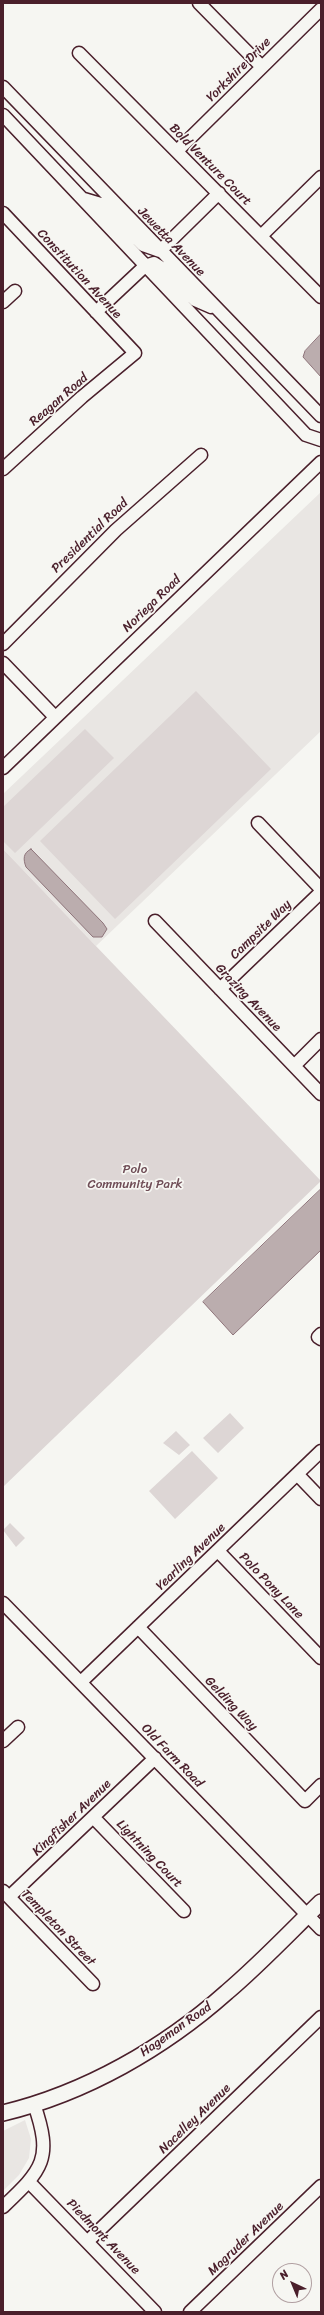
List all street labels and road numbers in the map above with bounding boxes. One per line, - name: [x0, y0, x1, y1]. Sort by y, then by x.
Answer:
- street label: Yorkshire Drive: [204, 35, 274, 105]
- street label: Bold Venture Court: [166, 121, 254, 209]
- street label: Jewetta Avenue: [134, 204, 208, 280]
- street label: Constitution Avenue: [33, 226, 125, 322]
- street label: Reagan Road: [27, 370, 91, 430]
- street label: Presidential Road: [48, 496, 132, 576]
- street label: Noriega Road: [120, 572, 184, 636]
- street label: Campsite Way: [227, 897, 295, 963]
- street label: Grazing Avenue: [212, 961, 284, 1035]
- street label: Yearling Avenue: [153, 1520, 229, 1594]
- street label: Polo Pony Lane: [236, 1550, 306, 1622]
- street label: Gelding Way: [201, 1674, 261, 1734]
- street label: Old Farm Road: [138, 1721, 206, 1791]
- street label: Kingfisher Avenue: [29, 1776, 115, 1860]
- street label: Lightning Court: [113, 1817, 185, 1891]
- street label: Templeton Street: [18, 1887, 98, 1969]
- street label: Hageman Road: [137, 2000, 215, 2060]
- street label: Nacelley Avenue: [156, 2081, 234, 2157]
- street label: Piedmont Avenue: [63, 2196, 143, 2278]
- street label: Magruder Avenue: [205, 2199, 287, 2279]

